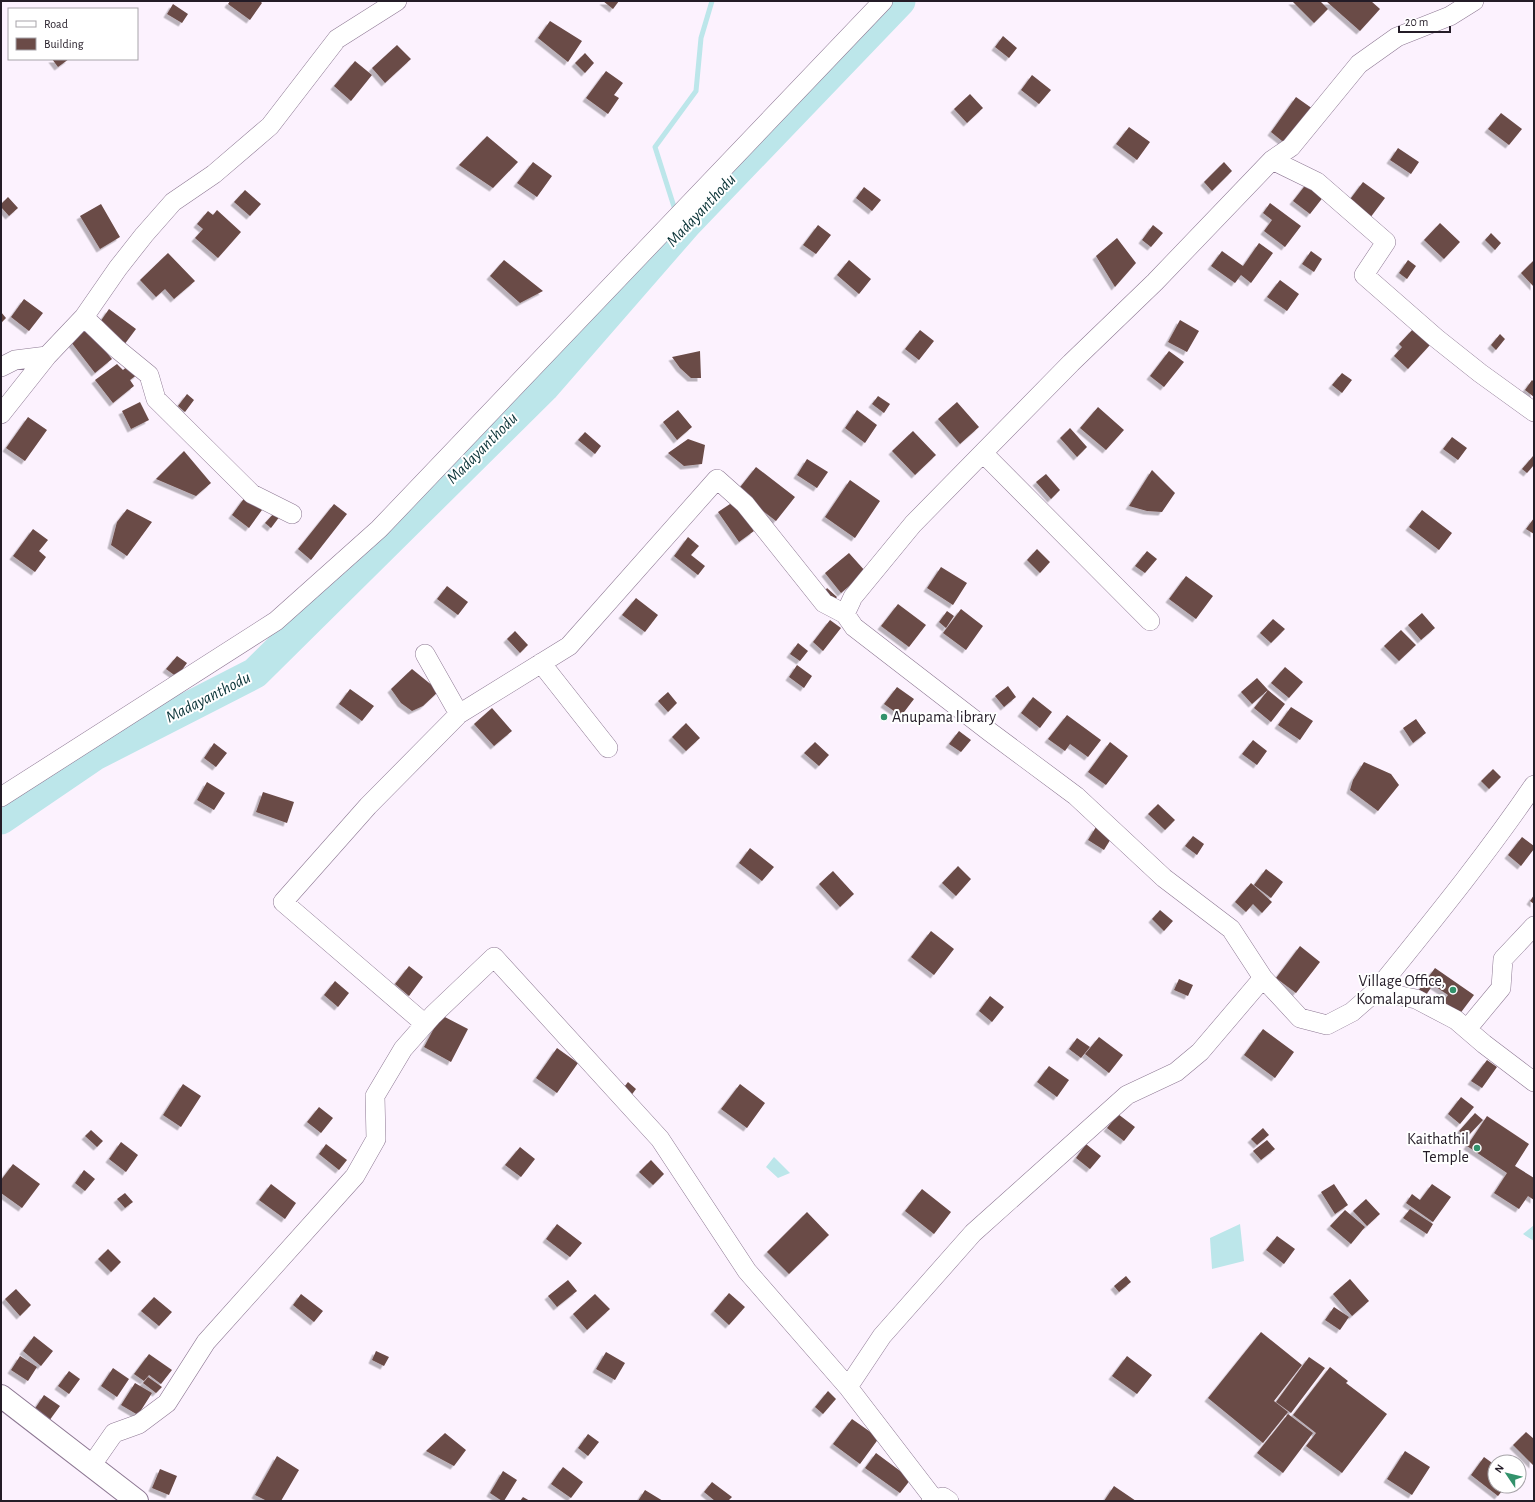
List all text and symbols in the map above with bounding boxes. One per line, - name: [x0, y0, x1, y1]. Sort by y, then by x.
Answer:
- legend: [8, 8, 138, 60]
- scale bar: [1399, 8, 1450, 34]
- text: 20 m: [1405, 16, 1428, 28]
- text: Road: [44, 18, 68, 30]
- text: Building: [44, 38, 84, 50]
- water label: Madayanthodu: [663, 170, 739, 250]
- water label: Madayanthodu: [443, 409, 521, 487]
- water label: Madayanthodu: [163, 668, 253, 726]
- place label: Anupama library: [892, 709, 996, 726]
- marker: Anupama library: [879, 712, 889, 722]
- place label: Village Office, Komalapuram: [1356, 973, 1445, 1007]
- marker: Village Office, Komalapuram: [1448, 985, 1458, 995]
- place label: Kaithathil Temple: [1407, 1131, 1469, 1165]
- marker: Kaithathil Temple: [1472, 1143, 1482, 1153]
- north arrow: [1487, 1454, 1527, 1494]
- text: N: [1493, 1462, 1506, 1475]

